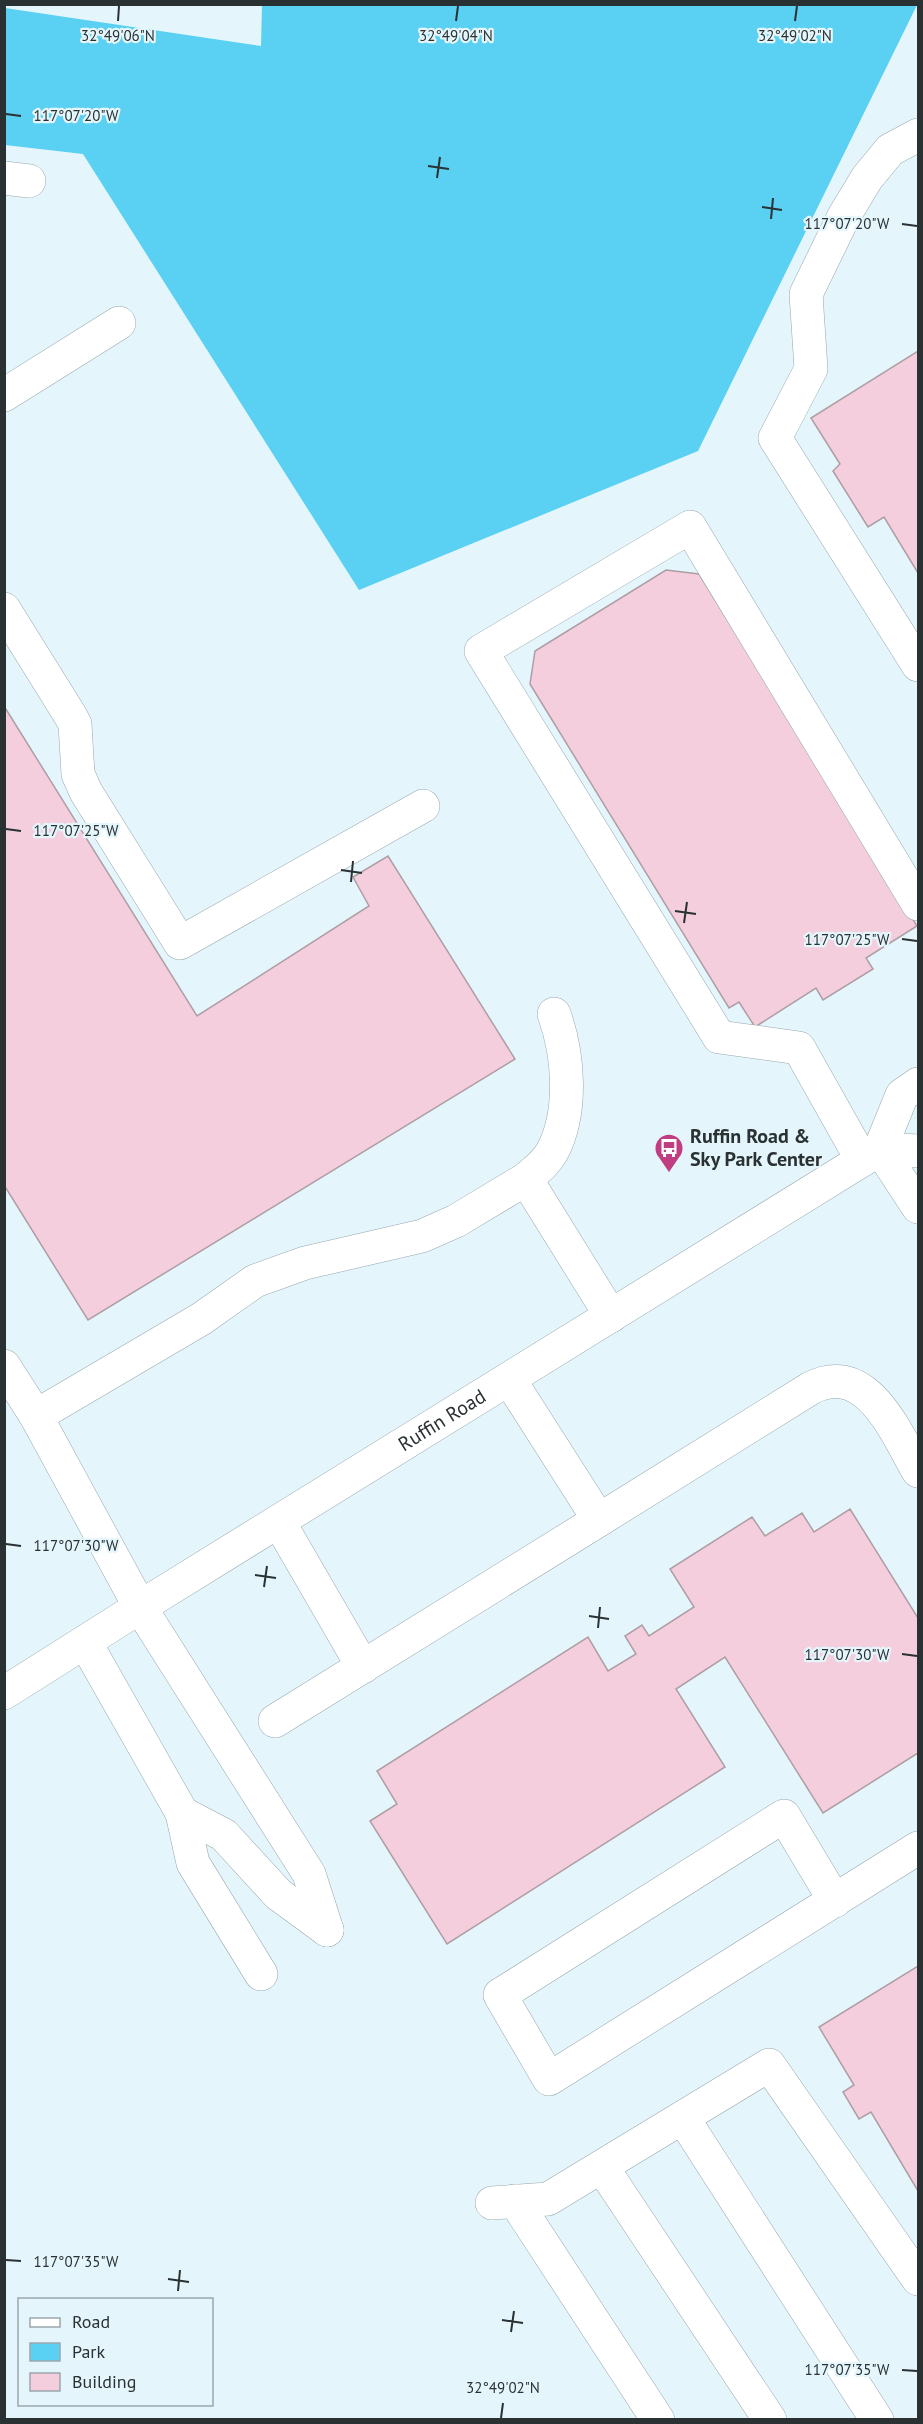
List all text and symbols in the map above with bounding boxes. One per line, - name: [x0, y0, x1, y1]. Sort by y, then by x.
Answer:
- text: 32°49'06"N: [81, 26, 155, 45]
- text: 32°49'04"N: [419, 26, 493, 45]
- text: 32°49'02"N: [758, 26, 832, 45]
- text: 117°07'20"W: [34, 106, 119, 125]
- text: 117°07'20"W: [805, 214, 890, 233]
- text: 117°07'25"W: [34, 821, 119, 840]
- text: 117°07'25"W: [805, 930, 890, 949]
- place label: Ruffin Road & Sky Park Center: [690, 1123, 822, 1172]
- bus stop icon: Ruffin Road & Sky Park Center: [653, 1132, 685, 1174]
- street label: Ruffin Road: [393, 1383, 491, 1457]
- text: 117°07'30"W: [34, 1536, 119, 1555]
- text: 117°07'30"W: [805, 1645, 890, 1664]
- text: 117°07'35"W: [34, 2252, 119, 2271]
- legend: [18, 2298, 213, 2406]
- text: Road: [72, 2310, 110, 2333]
- text: Park: [72, 2340, 105, 2363]
- text: 117°07'35"W: [805, 2360, 890, 2379]
- text: Building: [72, 2370, 136, 2393]
- text: 32°49'02"N: [466, 2378, 540, 2397]

